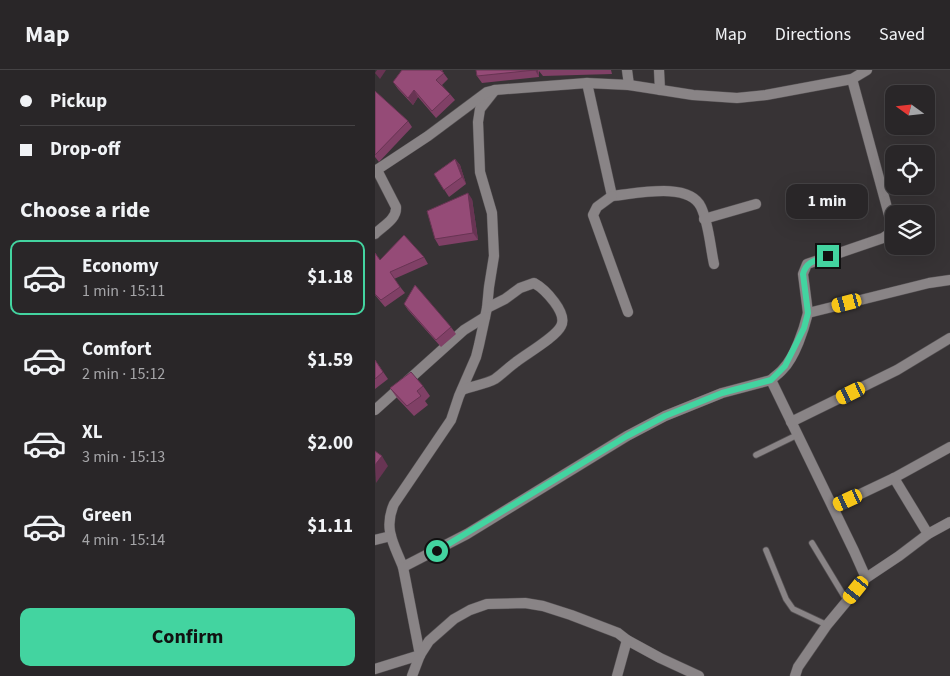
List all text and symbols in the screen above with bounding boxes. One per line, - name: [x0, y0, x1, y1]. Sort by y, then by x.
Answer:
- text: Map: [25, 17, 70, 52]
- text: Map: [715, 22, 747, 47]
- text: Directions: [775, 22, 851, 47]
- text: Saved: [879, 22, 925, 47]
- north arrow: [885, 85, 935, 135]
- map controls: [885, 85, 935, 255]
- text: Pickup: [50, 88, 107, 115]
- text: Drop-off: [50, 136, 120, 163]
- button: locate: [885, 145, 935, 195]
- callout: 1 min: [787, 184, 869, 218]
- text: 1 min: [808, 190, 846, 212]
- text: Choose a ride: [20, 194, 150, 226]
- button: layers: [885, 205, 935, 255]
- route end: [817, 245, 839, 267]
- text: Economy: [82, 253, 159, 280]
- icon: car: [22, 255, 67, 300]
- text: $1.18: [307, 264, 353, 291]
- text: 1 min · 15:11: [82, 280, 165, 302]
- car: [830, 292, 863, 314]
- text: Comfort: [82, 336, 152, 363]
- icon: car: [22, 338, 67, 383]
- text: $1.59: [307, 347, 353, 374]
- text: 2 min · 15:12: [82, 363, 165, 385]
- car: [834, 380, 867, 406]
- text: XL: [82, 419, 103, 446]
- icon: car: [22, 421, 67, 466]
- text: $2.00: [307, 430, 353, 457]
- text: 3 min · 15:13: [82, 446, 165, 468]
- car: [831, 487, 864, 513]
- text: Green: [82, 502, 132, 529]
- icon: car: [22, 504, 67, 549]
- text: $1.11: [307, 513, 353, 540]
- text: 4 min · 15:14: [82, 529, 165, 551]
- route start: [426, 540, 448, 562]
- car: [840, 574, 871, 606]
- button: Confirm: [20, 608, 355, 666]

